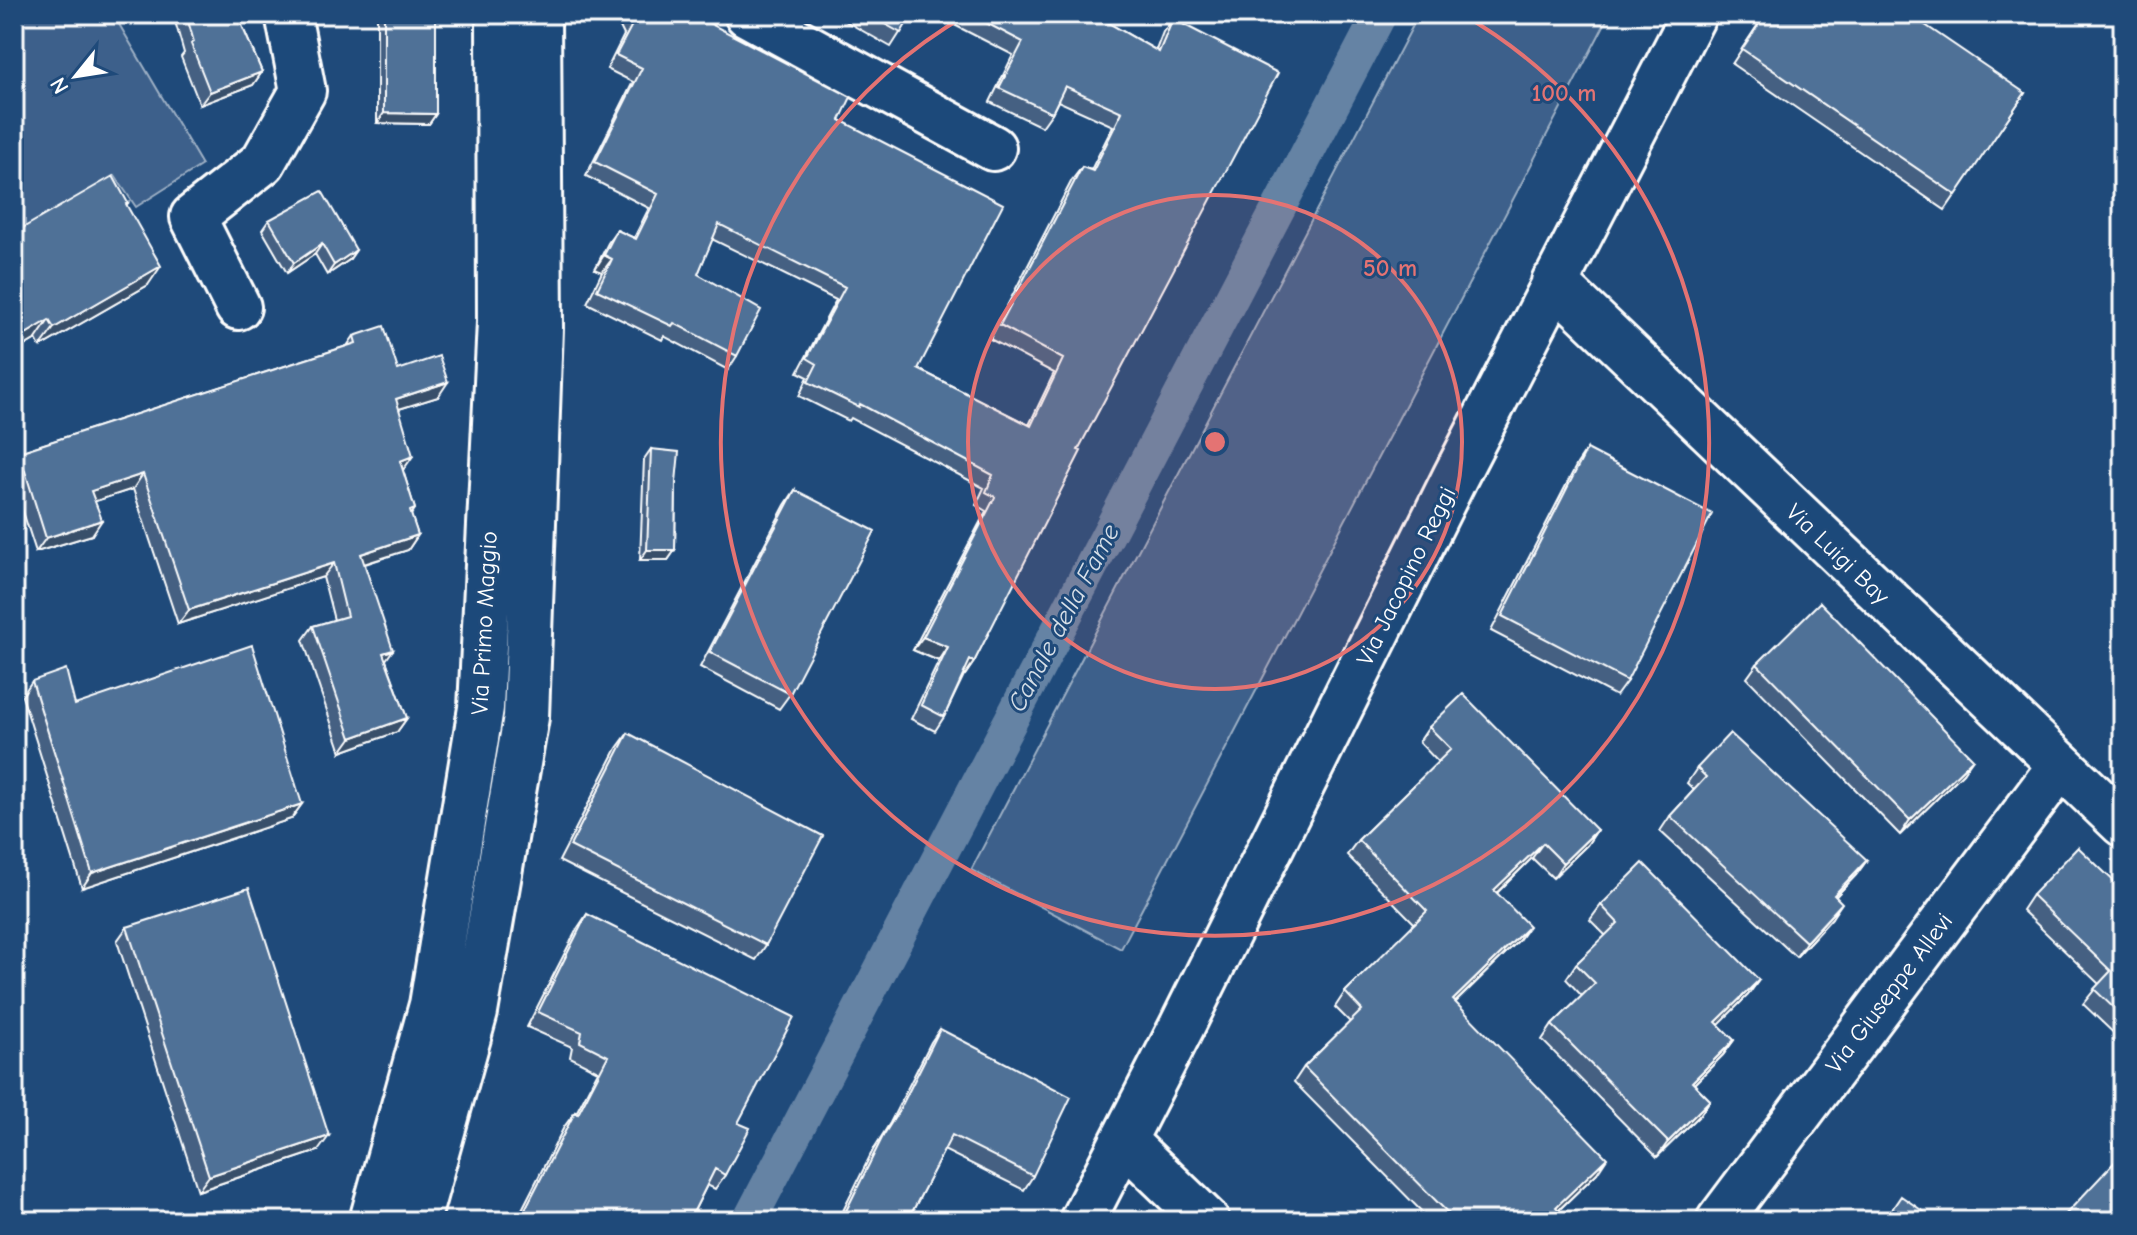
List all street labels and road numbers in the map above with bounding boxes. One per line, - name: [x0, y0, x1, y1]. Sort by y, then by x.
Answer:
- street label: Via Jacopino Reggi: [1351, 482, 1461, 670]
- street label: Via Luigi Bay: [1781, 498, 1896, 610]
- street label: Via Primo Maggio: [465, 531, 503, 715]
- street label: Via Giuseppe Allevi: [1820, 907, 1958, 1079]

